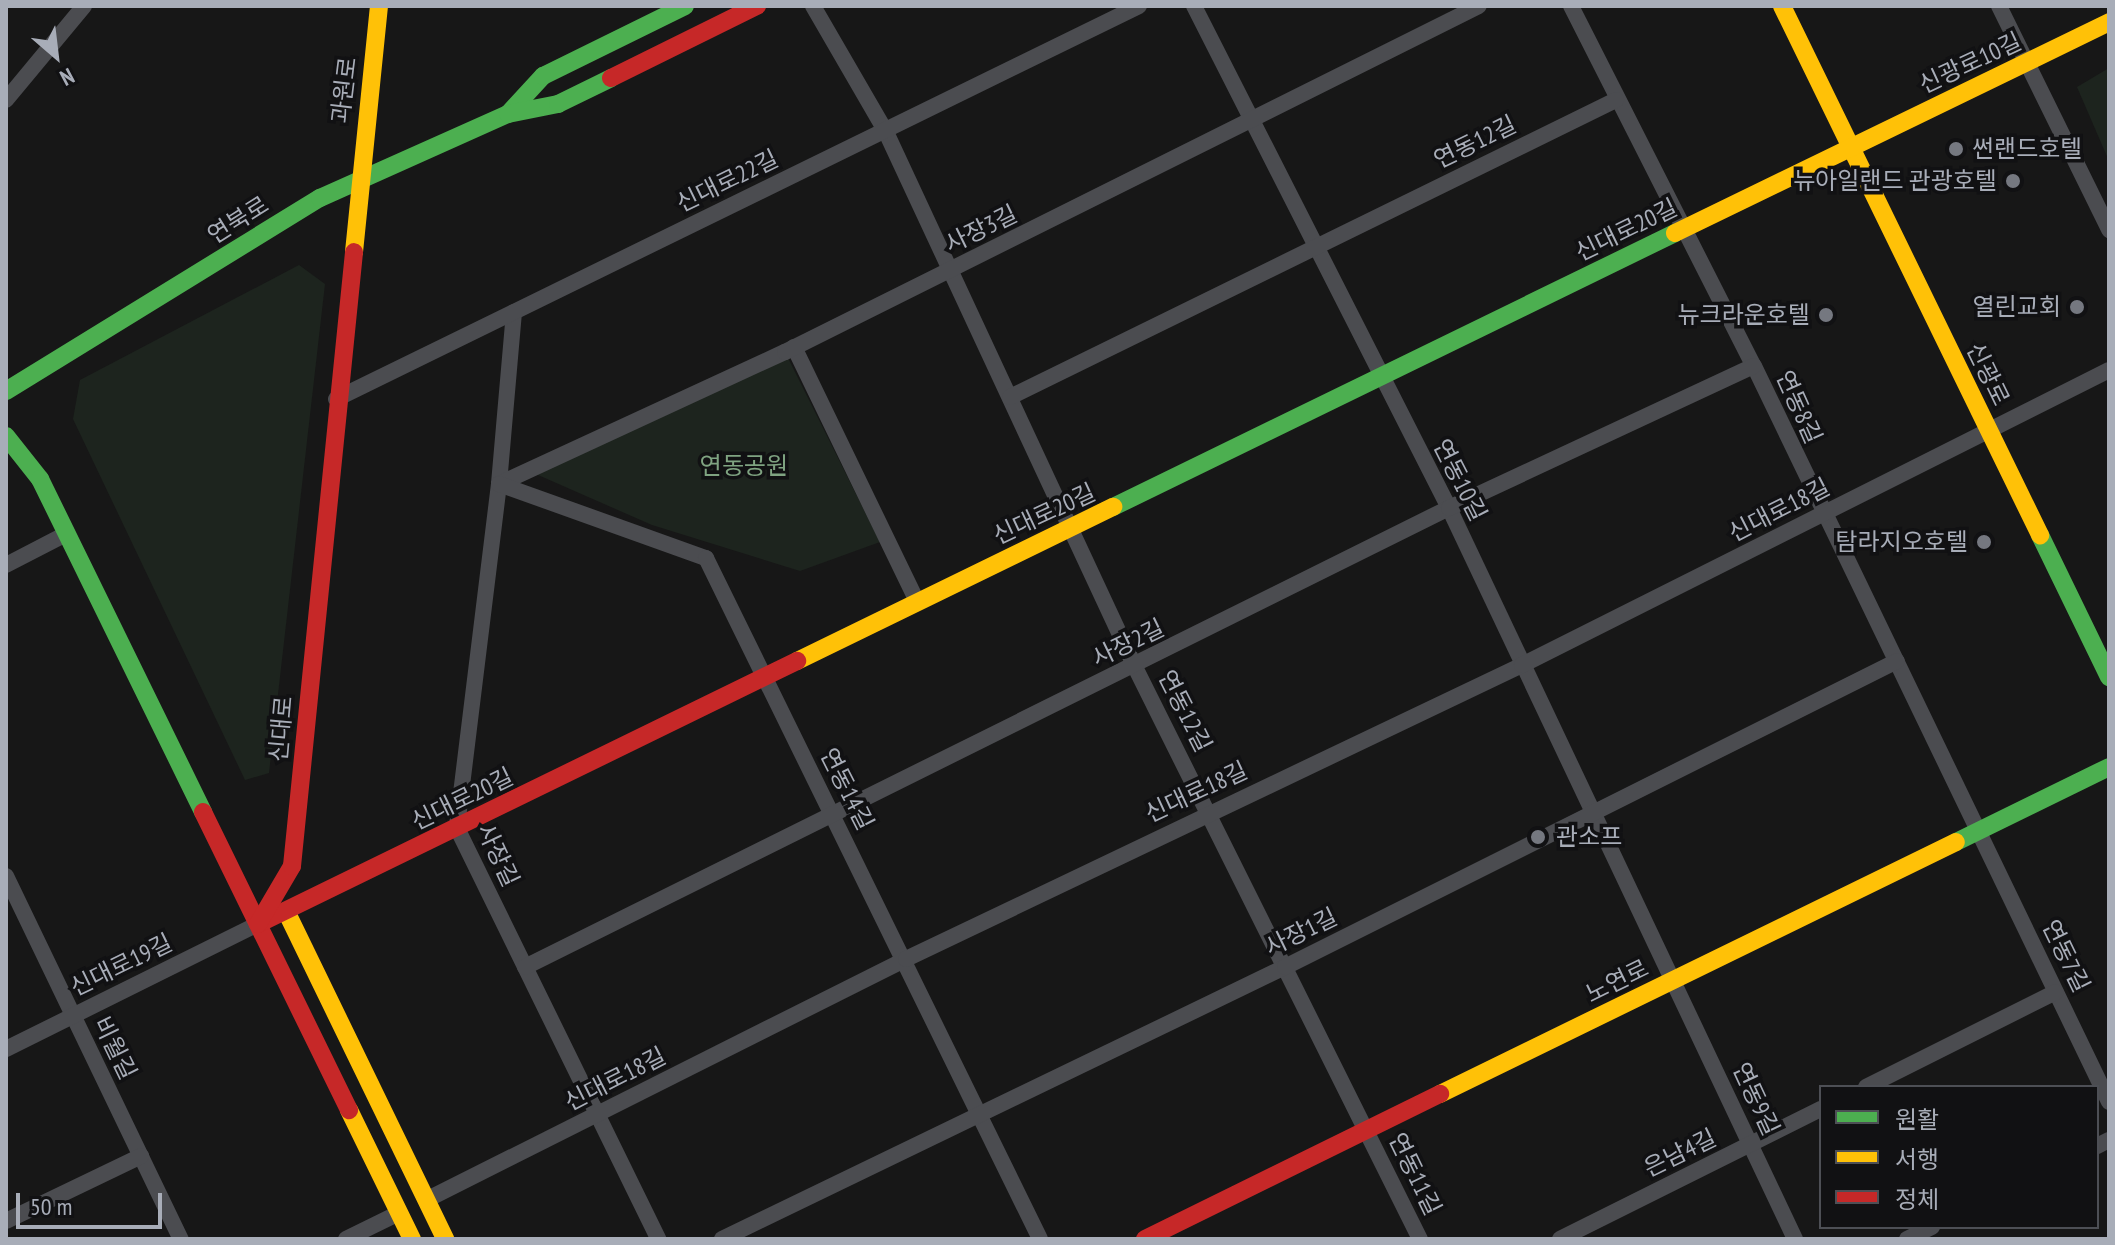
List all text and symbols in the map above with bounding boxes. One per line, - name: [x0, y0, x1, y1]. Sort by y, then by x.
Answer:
- north arrow: [16, 16, 96, 96]
- street label: 신광로10길: [1914, 27, 2026, 99]
- street label: 과원로: [326, 55, 362, 125]
- text: N: [55, 62, 79, 92]
- street label: 연동12길: [1429, 110, 1521, 174]
- place label: 썬랜드호텔: [1972, 135, 2082, 163]
- marker: 썬랜드호텔: [1947, 140, 1965, 158]
- street label: 신대로22길: [671, 144, 783, 218]
- place label: 뉴아일랜드 관광호텔: [1793, 167, 1997, 195]
- marker: 뉴아일랜드 관광호텔: [2004, 172, 2022, 190]
- street label: 연북로: [202, 190, 274, 250]
- street label: 신대로20길: [1570, 193, 1682, 267]
- street label: 사장3길: [940, 199, 1022, 259]
- place label: 열린교회: [1973, 293, 2061, 321]
- marker: 열린교회: [2068, 298, 2086, 316]
- place label: 뉴크라운호텔: [1678, 301, 1810, 329]
- marker: 뉴크라운호텔: [1817, 306, 1835, 324]
- street label: 신광로: [1961, 338, 2015, 410]
- street label: 연동8길: [1770, 366, 1828, 448]
- street label: 연동10길: [1427, 434, 1493, 526]
- park label: 연동공원: [700, 452, 788, 480]
- street label: 신대로18길: [1723, 472, 1835, 548]
- street label: 신대로20길: [988, 478, 1100, 550]
- place label: 탐라지오호텔: [1836, 528, 1968, 556]
- marker: 탐라지오호텔: [1975, 533, 1993, 551]
- street label: 사장2길: [1087, 613, 1169, 673]
- street label: 연동12길: [1152, 665, 1218, 757]
- street label: 신대로: [264, 695, 298, 763]
- street label: 연동14길: [814, 743, 880, 835]
- street label: 신대로18길: [1140, 756, 1252, 828]
- street label: 신대로20길: [406, 762, 518, 836]
- street label: 사장길: [471, 819, 525, 891]
- place label: 관소프: [1556, 823, 1622, 851]
- marker: 관소프: [1527, 826, 1549, 848]
- street label: 사장1길: [1260, 902, 1342, 962]
- street label: 연동7길: [2036, 915, 2096, 997]
- street label: 신대로19길: [65, 928, 177, 1002]
- street label: 노연로: [1581, 954, 1653, 1008]
- street label: 비월길: [88, 1012, 142, 1084]
- street label: 신대로18길: [559, 1041, 671, 1117]
- street label: 연동9길: [1727, 1058, 1785, 1140]
- legend: [1819, 1085, 2099, 1229]
- text: 원활: [1895, 1104, 1939, 1135]
- street label: 은남4길: [1639, 1123, 1721, 1183]
- street label: 연동11길: [1383, 1128, 1447, 1220]
- text: 서행: [1895, 1144, 1939, 1175]
- scale bar: [20, 1177, 166, 1227]
- text: 정체: [1895, 1184, 1939, 1215]
- text: 50 m: [30, 1191, 72, 1222]

